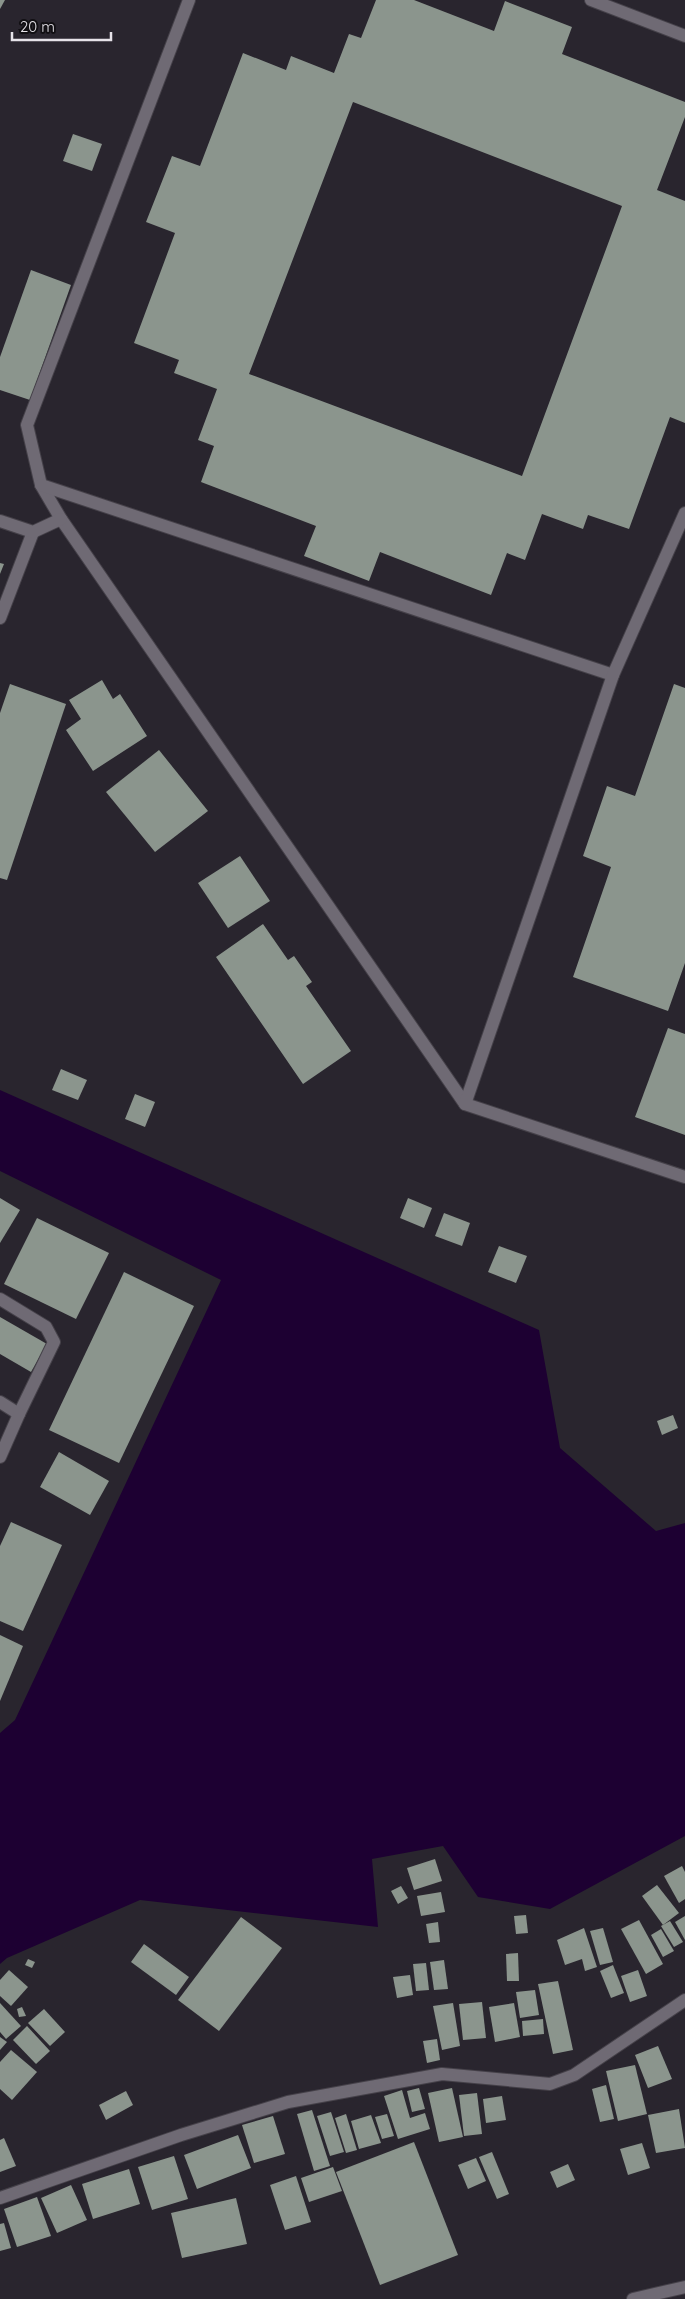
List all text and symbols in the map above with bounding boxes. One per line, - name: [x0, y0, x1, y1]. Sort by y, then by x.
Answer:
- scale bar: [12, 10, 111, 42]
- text: 20 m: [20, 17, 55, 36]

